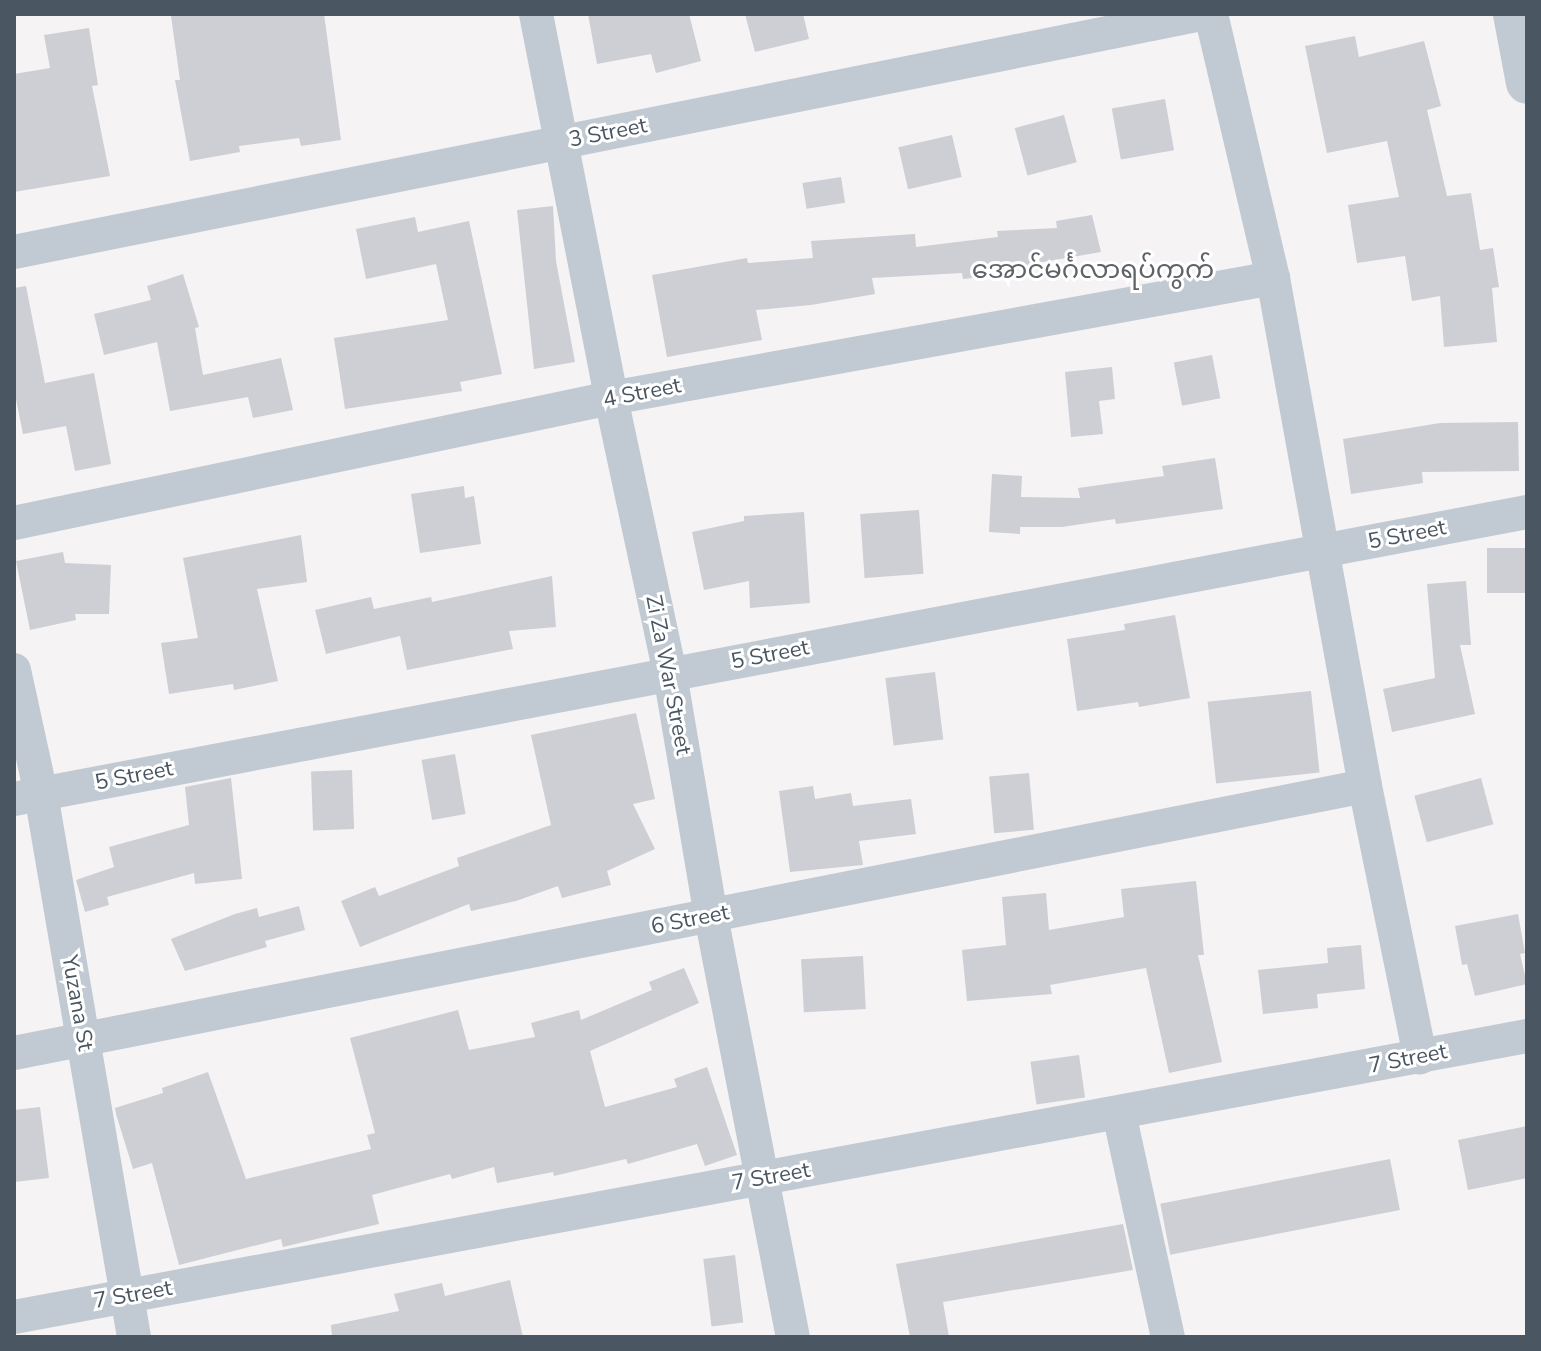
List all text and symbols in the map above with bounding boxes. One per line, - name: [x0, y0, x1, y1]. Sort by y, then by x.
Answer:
- street label: 3 Street: [567, 113, 649, 153]
- district label: အောင်မင်္ဂလာရပ်ကွက်: [972, 254, 1214, 286]
- street label: 4 Street: [601, 373, 683, 413]
- street label: 5 Street: [1366, 515, 1448, 555]
- street label: Zi Za War Street: [640, 593, 696, 757]
- street label: 5 Street: [729, 635, 811, 675]
- street label: 5 Street: [93, 756, 175, 796]
- street label: 6 Street: [649, 900, 731, 940]
- street label: Yuzana St: [56, 953, 98, 1053]
- street label: 7 Street: [1367, 1039, 1449, 1079]
- street label: 7 Street: [730, 1157, 812, 1197]
- street label: 7 Street: [92, 1275, 174, 1315]

